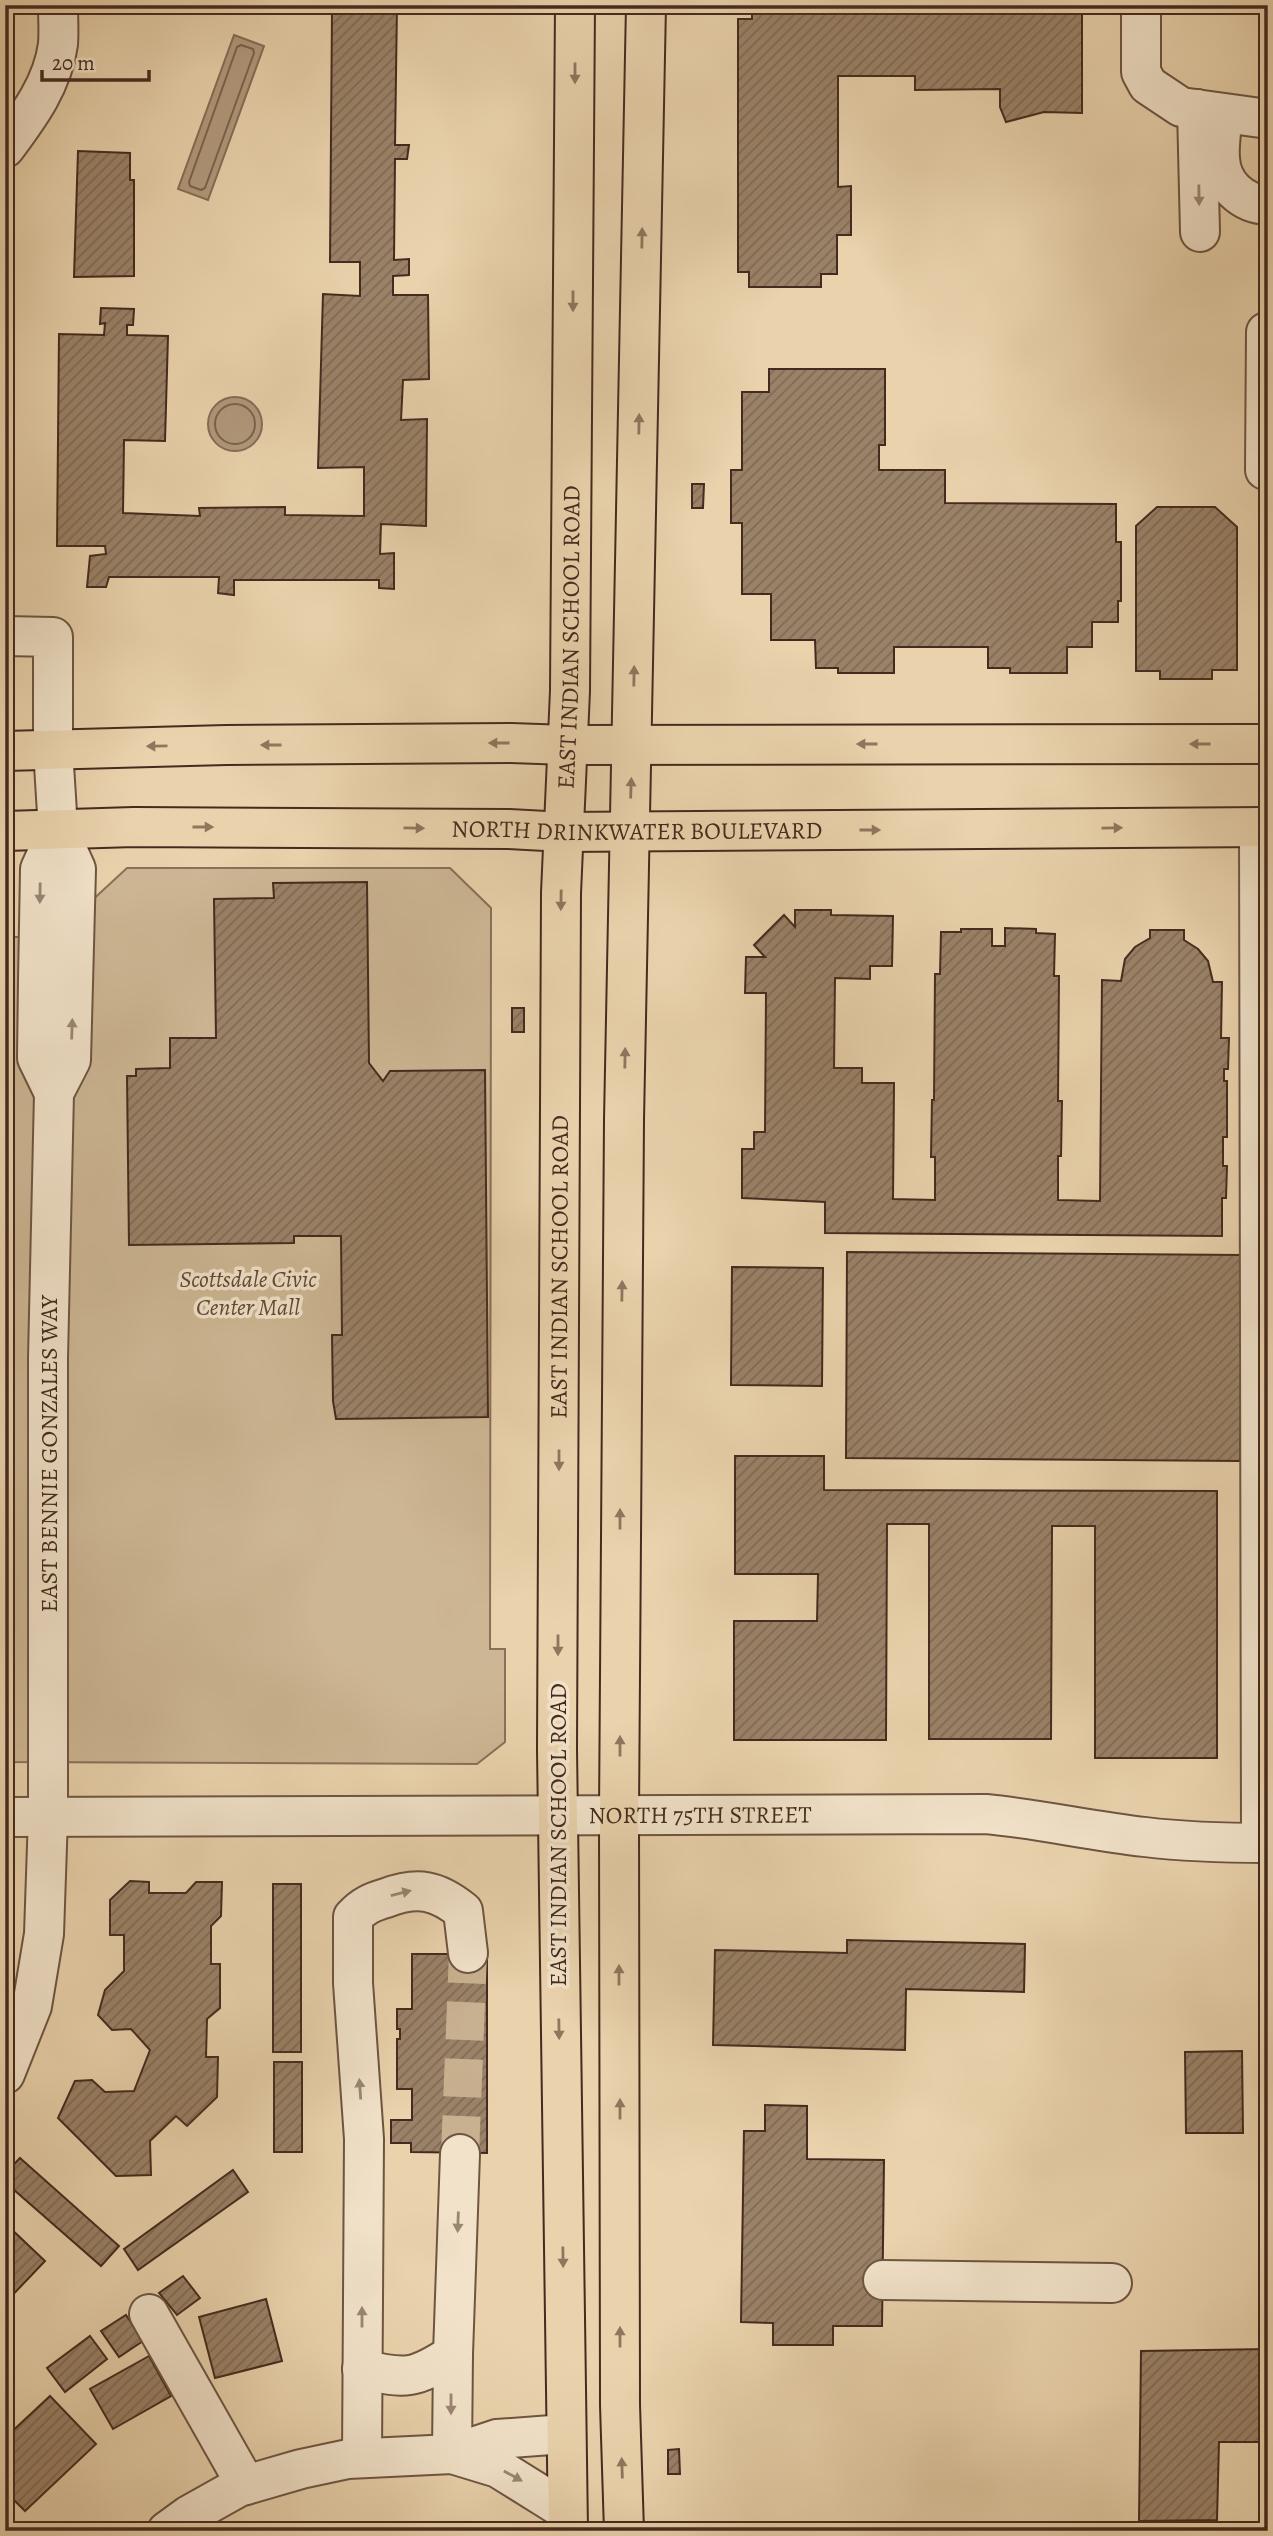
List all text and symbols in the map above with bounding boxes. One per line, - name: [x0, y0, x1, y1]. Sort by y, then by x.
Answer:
- scale bar: [42, 38, 149, 82]
- text: 20 m: [52, 49, 95, 77]
- one-way arrow: [569, 63, 581, 85]
- one-way arrow: [1193, 184, 1205, 206]
- one-way arrow: [636, 227, 647, 249]
- one-way arrow: [567, 290, 579, 312]
- one-way arrow: [633, 413, 644, 435]
- street label: EAST INDIAN SCHOOL ROAD: [550, 485, 587, 790]
- one-way arrow: [628, 665, 640, 687]
- one-way arrow: [488, 737, 510, 749]
- one-way arrow: [856, 738, 878, 750]
- one-way arrow: [1188, 738, 1210, 750]
- one-way arrow: [260, 739, 282, 751]
- one-way arrow: [146, 741, 168, 752]
- one-way arrow: [625, 777, 637, 799]
- street label: NORTH DRINKWATER BOULEVARD: [451, 813, 822, 848]
- one-way arrow: [192, 821, 214, 833]
- one-way arrow: [403, 822, 425, 834]
- one-way arrow: [1102, 822, 1124, 834]
- one-way arrow: [859, 824, 881, 836]
- one-way arrow: [34, 882, 45, 904]
- one-way arrow: [555, 890, 567, 912]
- one-way arrow: [66, 1017, 78, 1039]
- one-way arrow: [619, 1046, 631, 1068]
- street label: EAST INDIAN SCHOOL ROAD: [543, 1115, 576, 1419]
- park label: Scottsdale Civic Center Mall: [180, 1263, 317, 1323]
- one-way arrow: [616, 1280, 628, 1302]
- street label: EAST BENNIE GONZALES WAY: [33, 1294, 65, 1613]
- one-way arrow: [553, 1449, 565, 1471]
- one-way arrow: [614, 1507, 626, 1529]
- one-way arrow: [552, 1635, 564, 1657]
- street label: EAST INDIAN SCHOOL ROAD: [542, 1683, 574, 1987]
- one-way arrow: [614, 1735, 626, 1757]
- street label: NORTH 75TH STREET: [588, 1799, 812, 1831]
- one-way arrow: [390, 1887, 412, 1898]
- one-way arrow: [613, 1964, 625, 1986]
- one-way arrow: [553, 2018, 565, 2040]
- one-way arrow: [355, 2078, 366, 2100]
- one-way arrow: [614, 2098, 626, 2120]
- one-way arrow: [452, 2211, 463, 2233]
- one-way arrow: [557, 2246, 568, 2268]
- one-way arrow: [357, 2305, 368, 2327]
- one-way arrow: [614, 2325, 626, 2347]
- one-way arrow: [445, 2394, 457, 2416]
- one-way arrow: [617, 2457, 628, 2479]
- one-way arrow: [503, 2470, 522, 2482]

